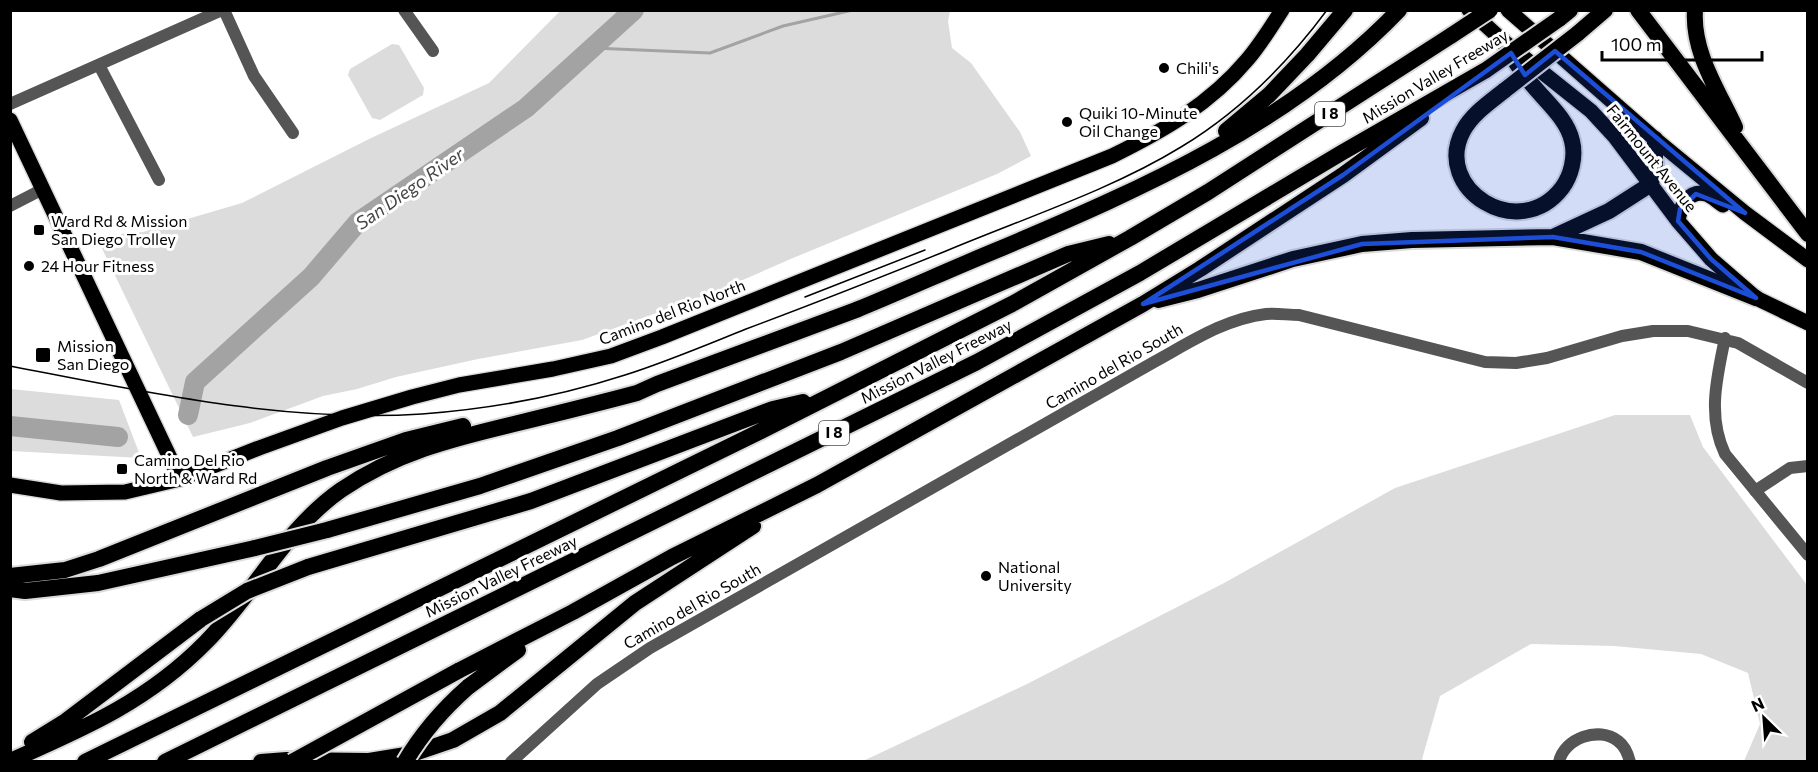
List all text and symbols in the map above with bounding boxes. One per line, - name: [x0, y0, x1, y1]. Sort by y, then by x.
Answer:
- street label: Mission Valley Freeway: [1358, 24, 1511, 127]
- scale bar: [1602, 24, 1762, 62]
- text: 100 m: [1611, 33, 1661, 55]
- place label: Chili's: [1176, 58, 1219, 77]
- marker: Chili's: [1157, 61, 1171, 75]
- street label: Fairmount Avenue: [1603, 100, 1701, 215]
- road number: I 8: [1315, 102, 1345, 126]
- place label: Quiki 10-Minute Oil Change: [1079, 103, 1197, 140]
- marker: Quiki 10-Minute Oil Change: [1060, 115, 1074, 129]
- water label: San Diego River: [351, 142, 469, 234]
- place label: Ward Rd & Mission San Diego Trolley: [51, 211, 187, 248]
- marker: Ward Rd & Mission San Diego Trolley: [32, 223, 46, 237]
- place label: 24 Hour Fitness: [41, 256, 154, 275]
- marker: 24 Hour Fitness: [22, 259, 36, 273]
- street label: Camino del Rio North: [596, 275, 748, 348]
- street label: Mission Valley Freeway: [857, 314, 1014, 407]
- street label: Camino del Rio South: [1042, 319, 1186, 413]
- place label: Mission San Diego: [57, 336, 129, 373]
- marker: Mission San Diego: [34, 346, 52, 364]
- road number: I 8: [819, 421, 849, 445]
- place label: Camino Del Rio North & Ward Rd: [134, 450, 257, 487]
- marker: Camino Del Rio North & Ward Rd: [115, 462, 129, 476]
- street label: Mission Valley Freeway: [422, 530, 580, 621]
- place label: National University: [998, 557, 1072, 594]
- street label: Camino del Rio South: [620, 559, 764, 653]
- marker: National University: [979, 569, 993, 583]
- north arrow: [1734, 688, 1794, 748]
- text: N: [1748, 693, 1767, 715]

